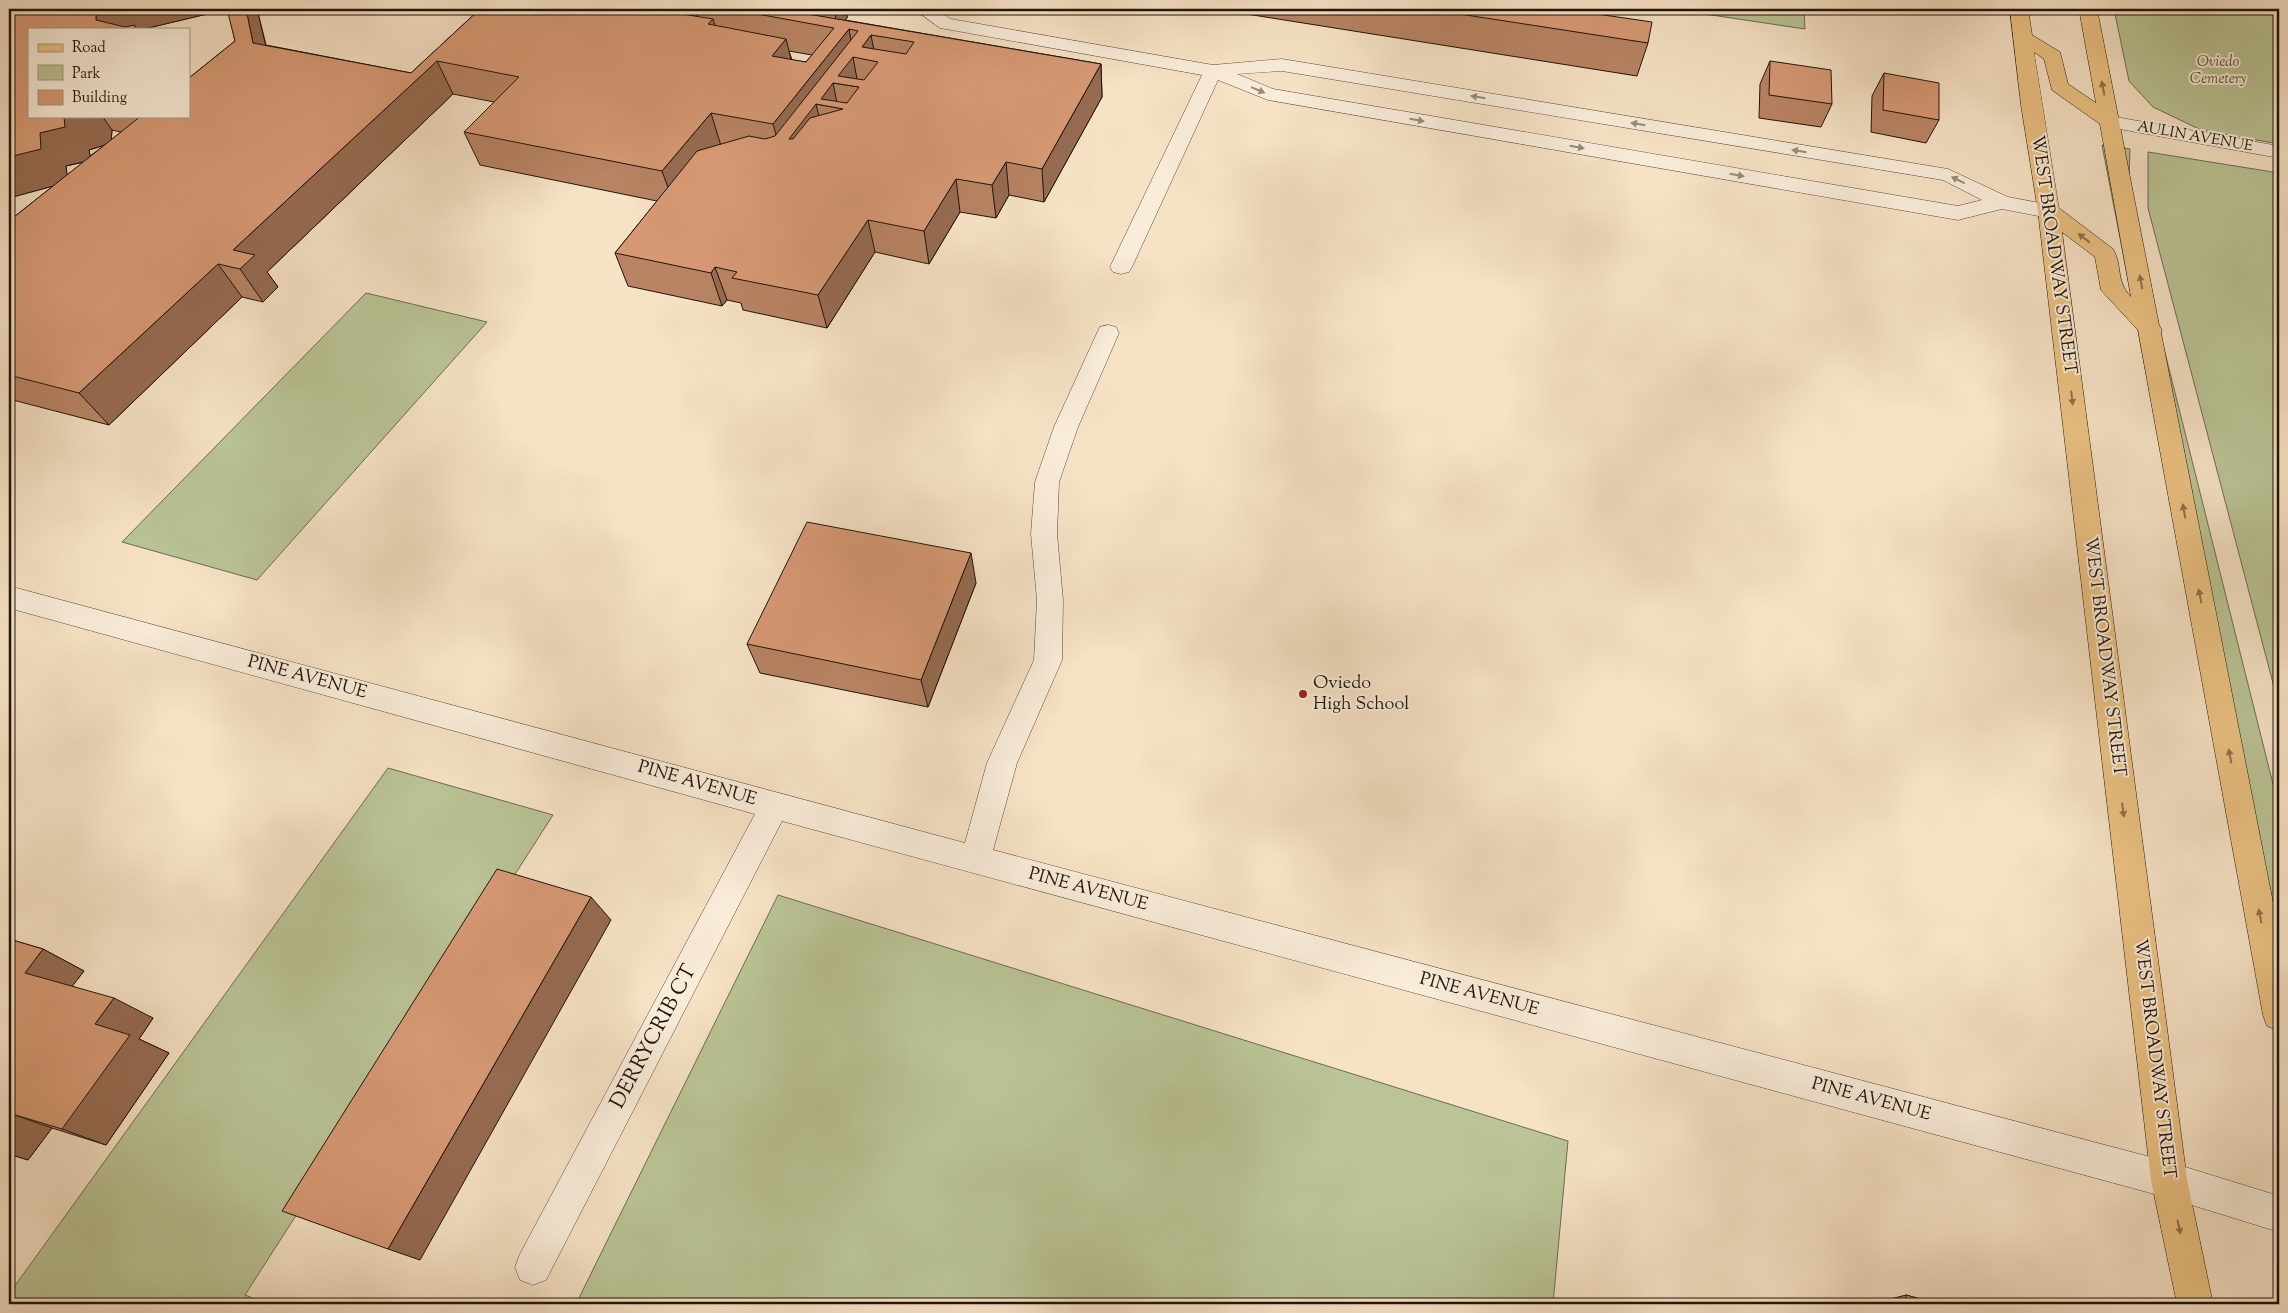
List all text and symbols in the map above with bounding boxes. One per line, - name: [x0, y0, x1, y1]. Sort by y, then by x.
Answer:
- legend: [28, 28, 190, 118]
- text: Road: [72, 38, 106, 59]
- park label: Oviedo Cemetery: [2190, 52, 2246, 90]
- text: Park: [72, 64, 101, 85]
- one-way arrow: [2099, 80, 2107, 96]
- one-way arrow: [1251, 86, 1265, 94]
- text: Building: [72, 88, 127, 109]
- one-way arrow: [1470, 93, 1486, 101]
- one-way arrow: [1409, 116, 1425, 124]
- street label: AULIN AVENUE: [2135, 116, 2255, 158]
- one-way arrow: [1630, 120, 1646, 128]
- street label: WEST BROADWAY STREET: [2023, 134, 2083, 377]
- one-way arrow: [1570, 144, 1586, 152]
- one-way arrow: [1790, 146, 1806, 154]
- one-way arrow: [1730, 171, 1746, 179]
- one-way arrow: [1951, 176, 1965, 184]
- one-way arrow: [2078, 232, 2091, 243]
- one-way arrow: [2137, 274, 2145, 290]
- one-way arrow: [2068, 391, 2076, 407]
- one-way arrow: [2180, 502, 2188, 518]
- street label: WEST BROADWAY STREET: [2076, 536, 2132, 779]
- one-way arrow: [2196, 588, 2204, 604]
- street label: PINE AVENUE: [244, 650, 370, 706]
- place label: Oviedo High School: [1313, 671, 1409, 718]
- marker: Oviedo High School: [1297, 688, 1309, 700]
- one-way arrow: [2226, 748, 2234, 764]
- street label: PINE AVENUE: [635, 755, 760, 813]
- one-way arrow: [2119, 802, 2127, 818]
- street label: PINE AVENUE: [1025, 862, 1151, 918]
- one-way arrow: [2256, 907, 2264, 923]
- street label: WEST BROADWAY STREET: [2126, 938, 2182, 1181]
- street label: DERRYCRIB CT: [603, 959, 705, 1114]
- street label: PINE AVENUE: [1416, 967, 1542, 1023]
- street label: PINE AVENUE: [1808, 1072, 1934, 1128]
- one-way arrow: [2175, 1220, 2183, 1235]

